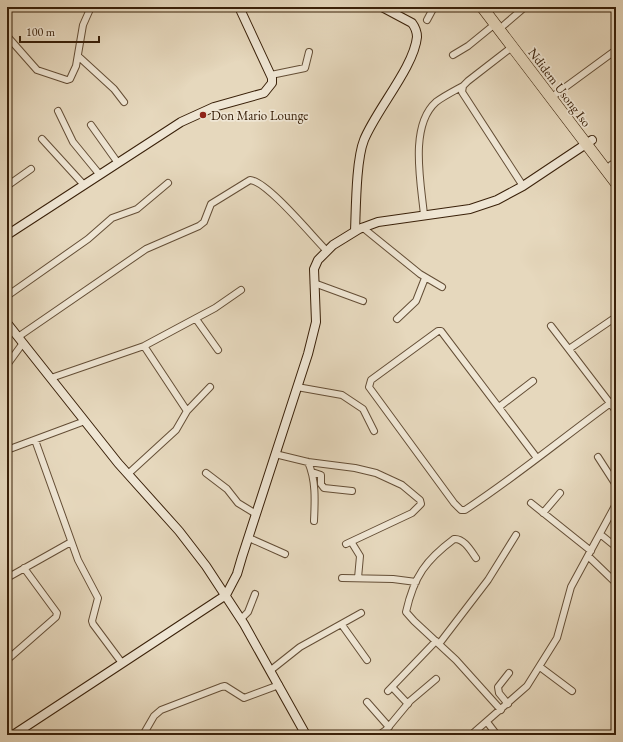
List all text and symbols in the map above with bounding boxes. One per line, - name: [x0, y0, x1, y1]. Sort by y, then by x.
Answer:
- scale bar: [20, 18, 99, 44]
- text: 100 m: [26, 24, 56, 40]
- street label: Ndidem Usong Iso: [524, 44, 595, 130]
- place label: Don Mario Lounge: [211, 107, 308, 124]
- marker: Don Mario Lounge: [198, 110, 208, 120]

